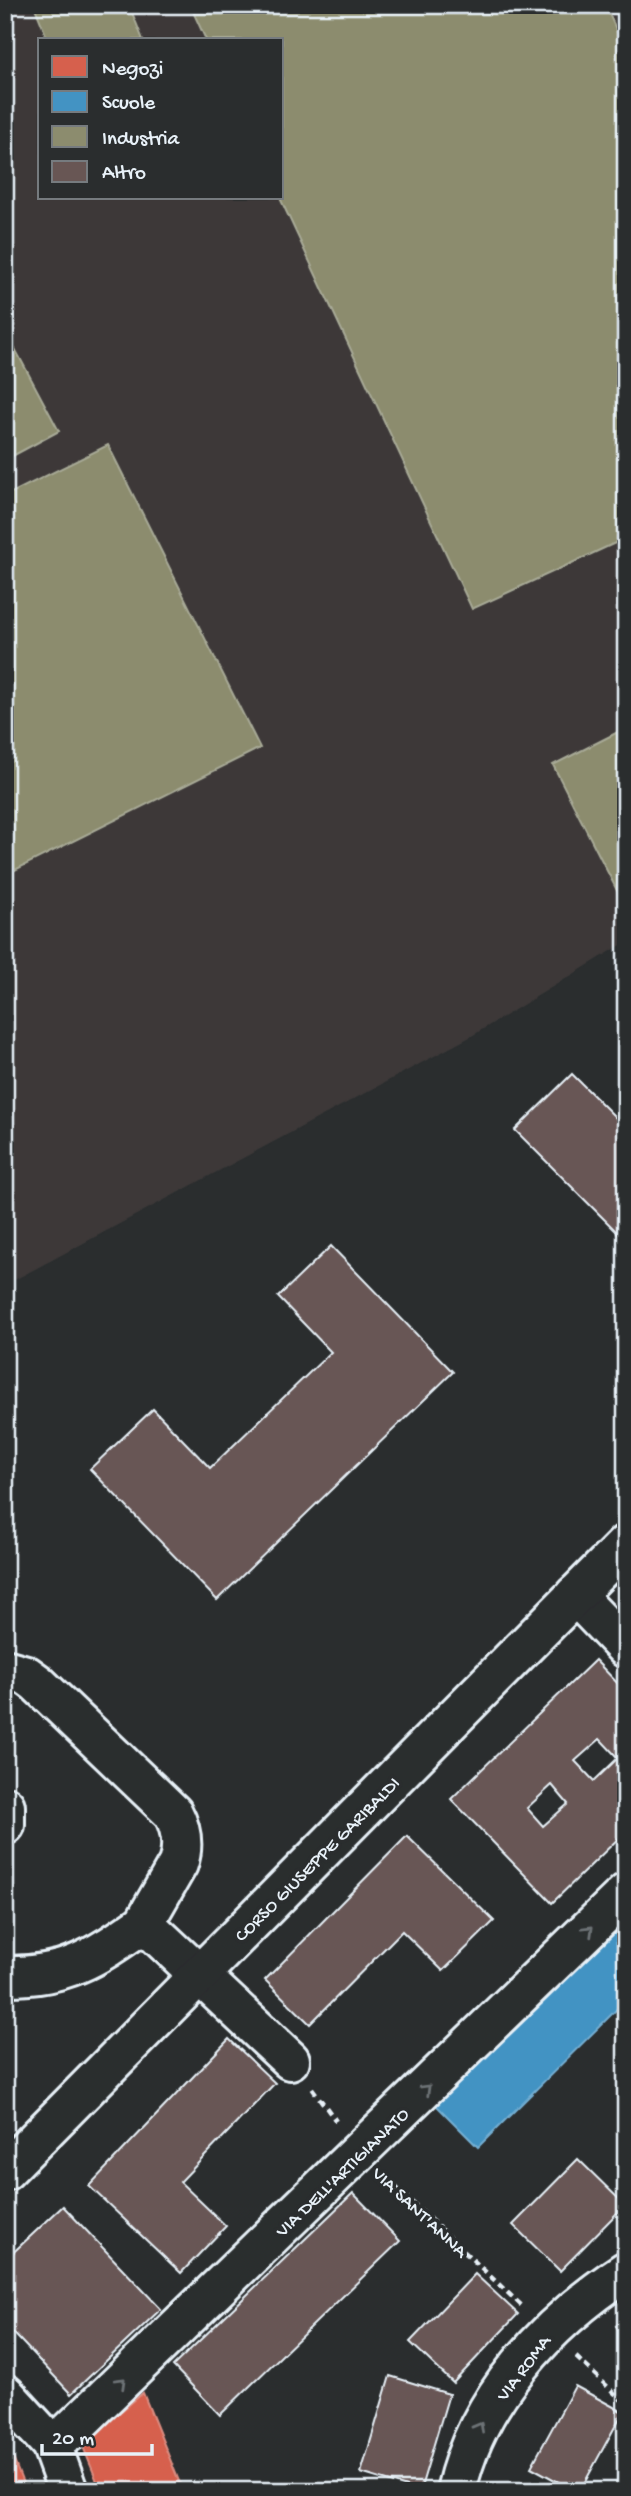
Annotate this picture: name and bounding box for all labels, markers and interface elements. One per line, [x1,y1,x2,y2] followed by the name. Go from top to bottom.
[38,38,284,200] legend
[102,58,163,83] text: Negozi
[102,92,156,117] text: Scuole
[102,128,180,153] text: Industria
[102,162,146,187] text: Altro
[231,1773,406,1948] street label: CORSO GIUSEPPE GARIBALDI
[580,1925,593,1938] one-way arrow
[418,2084,431,2097] one-way arrow
[271,2103,415,2244] street label: VIA DELL'ARTIGIANATO
[365,2163,473,2265] street label: VIA SANT'ANNA
[492,2330,558,2407] street label: VIA ROMA
[113,2378,126,2391] one-way arrow
[42,2412,152,2456] scale bar
[471,2422,484,2434] one-way arrow
[52,2428,94,2453] text: 20 m

